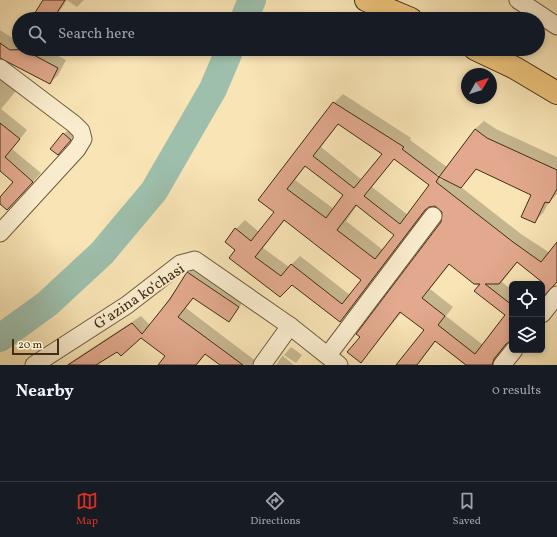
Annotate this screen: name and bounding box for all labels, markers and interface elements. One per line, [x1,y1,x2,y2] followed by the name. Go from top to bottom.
[12,12,545,56] search box
[26,23,48,45] icon: search
[58,24,135,45] text: Search here
[461,68,497,104] north arrow
[90,259,189,335] street label: Gʻazina koʻchasi
[509,281,545,353] map controls
[509,281,545,317] button: locate
[509,317,545,353] button: layers
[12,337,59,356] scale bar
[18,338,42,353] text: 20 m
[16,380,74,403] text: Nearby
[492,382,541,400] text: 0 results
[76,490,98,529] tab: Map
[250,490,301,529] tab: Directions
[453,490,481,529] tab: Saved

